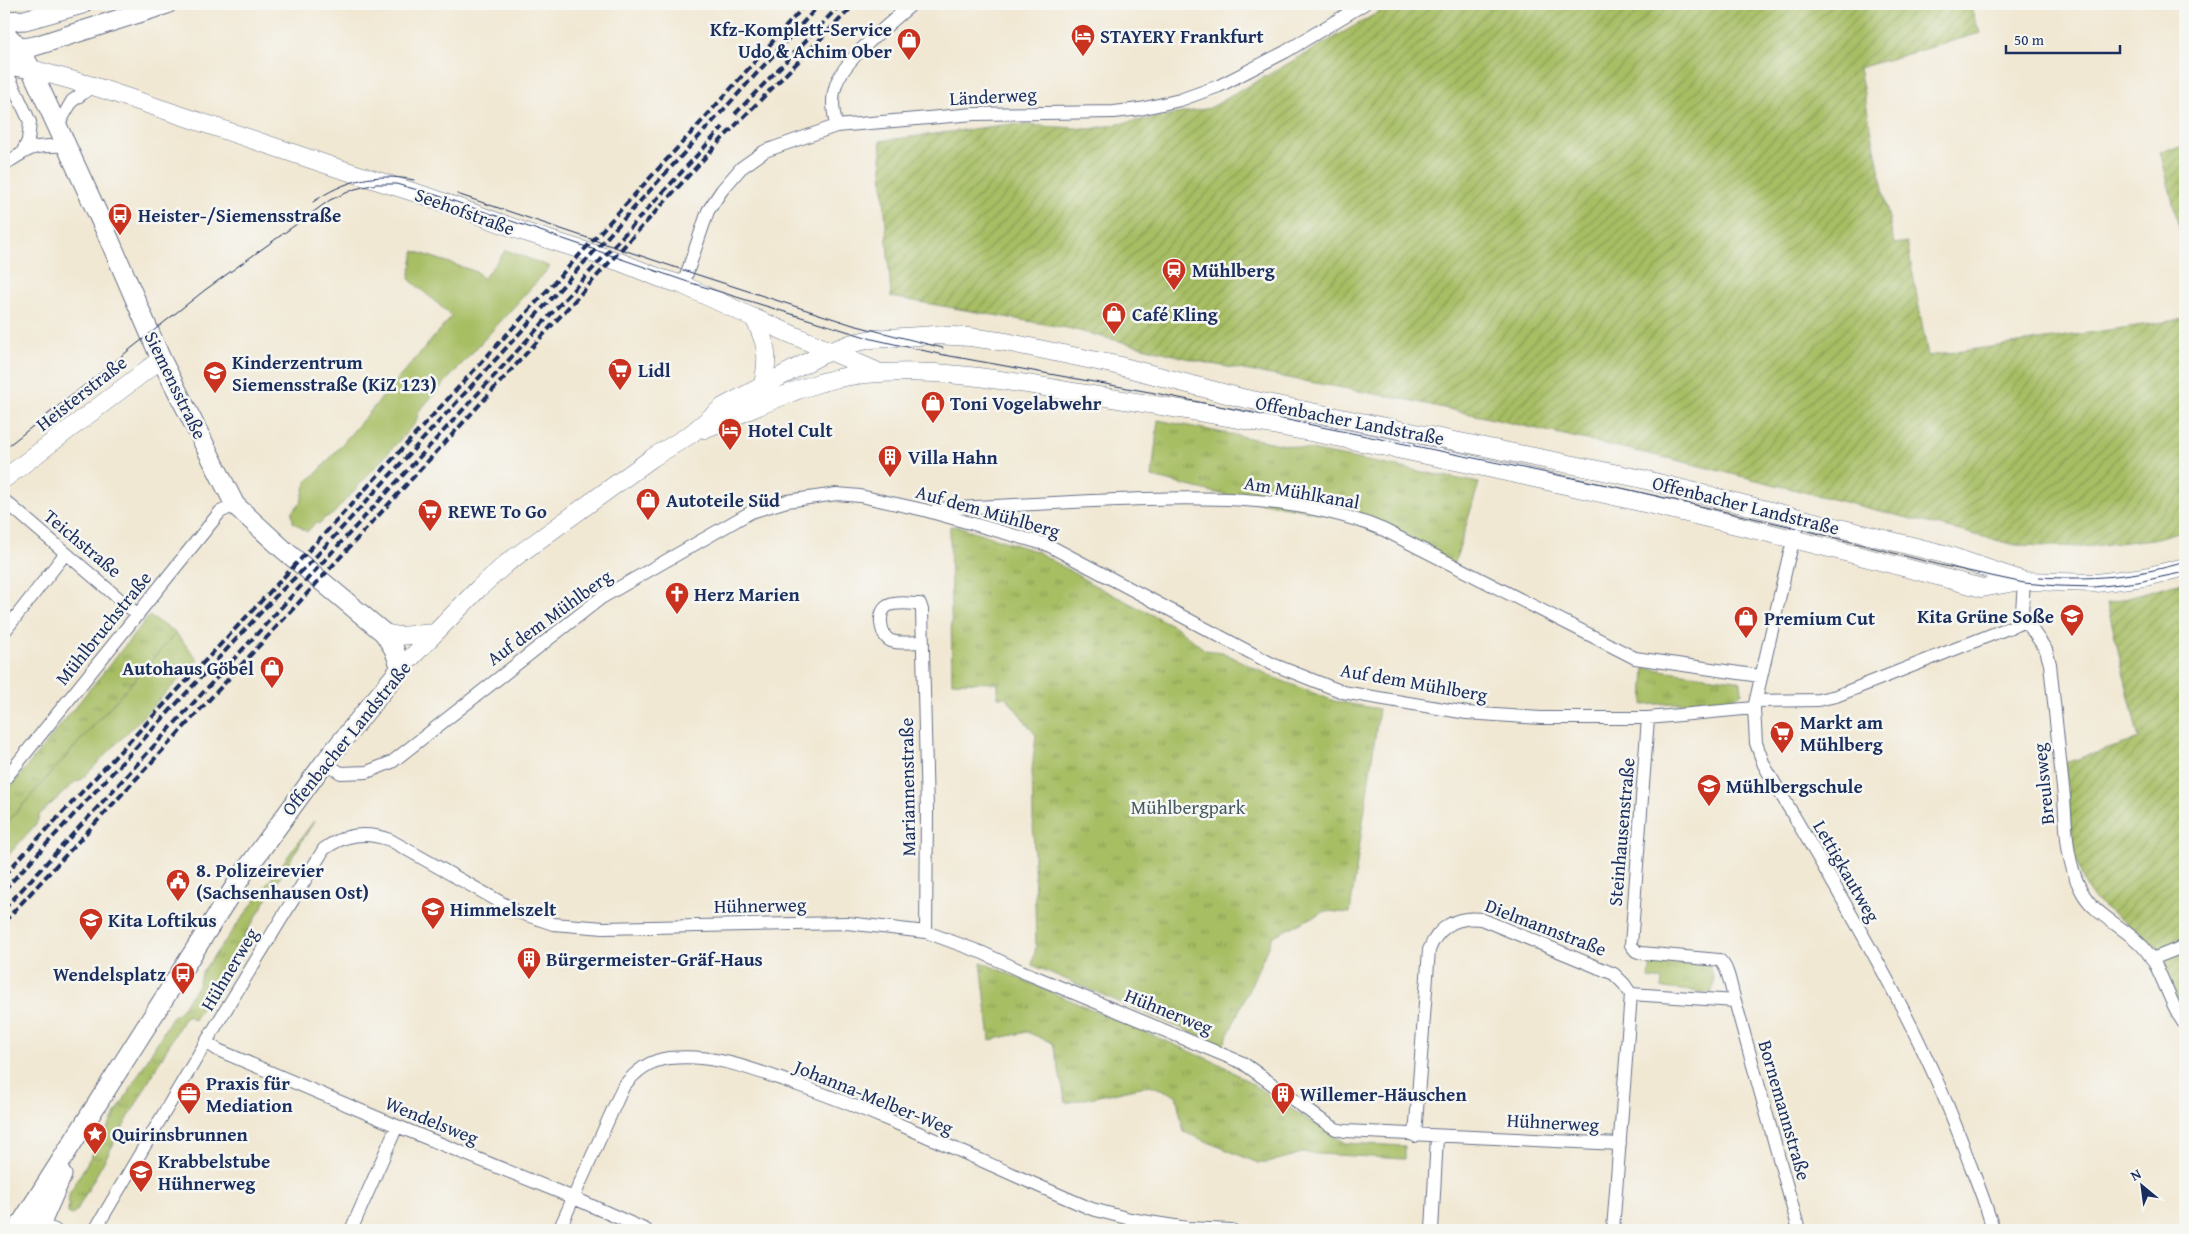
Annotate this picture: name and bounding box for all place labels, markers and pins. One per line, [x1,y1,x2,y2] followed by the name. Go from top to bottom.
[710,15,892,65] place label: Kfz-Komplett-Service Udo & Achim Ober
[1100,22,1265,50] place label: STAYERY Frankfurt
[1070,23,1096,57] hotel icon: STAYERY Frankfurt
[896,27,922,61] shop icon: Kfz-Komplett-Service Udo & Achim Ober
[138,201,341,229] place label: Heister-/Siemensstraße
[107,202,133,236] bus stop icon: Heister-/Siemensstraße
[1192,256,1276,284] place label: Mühlberg
[1161,257,1187,291] station icon: Mühlberg
[1132,300,1219,328] place label: Café Kling
[1101,301,1127,335] shop icon: Café Kling
[232,348,437,398] place label: Kinderzentrum Siemensstraße (KiZ 123)
[638,356,671,384] place label: Lidl
[607,357,633,391] supermarket icon: Lidl
[202,360,228,394] school or university icon: Kinderzentrum Siemensstraße (KiZ 123)
[950,389,1102,417] place label: Toni Vogelabwehr
[920,390,946,424] shop icon: Toni Vogelabwehr
[748,416,833,444] place label: Hotel Cult
[717,417,743,451] hotel icon: Hotel Cult
[908,443,998,471] place label: Villa Hahn
[877,444,903,478] building icon: Villa Hahn
[666,486,780,514] place label: Autoteile Süd
[635,487,661,521] shop icon: Autoteile Süd
[448,497,547,525] place label: REWE To Go
[417,498,443,532] supermarket icon: REWE To Go
[694,580,800,608] place label: Herz Marien
[664,581,690,615] church icon: Herz Marien
[1917,602,2054,630] place label: Kita Grüne Soße
[2059,603,2085,637] school or university icon: Kita Grüne Soße
[1764,604,1876,632] place label: Premium Cut
[1733,605,1759,639] shop icon: Premium Cut
[122,654,254,682] place label: Autohaus Göbel
[259,655,285,689] shop icon: Autohaus Göbel
[1800,708,1884,758] place label: Markt am Mühlberg
[1769,720,1795,754] supermarket icon: Markt am Mühlberg
[1726,772,1863,800] place label: Mühlbergschule
[1696,773,1722,807] school or university icon: Mühlbergschule
[196,856,369,906] place label: 8. Polizeirevier (Sachsenhausen Ost)
[165,868,191,902] public building icon: 8. Polizeirevier (Sachsenhausen Ost)
[450,895,557,923] place label: Himmelszelt
[420,896,446,930] school or university icon: Himmelszelt
[108,906,217,934] place label: Kita Loftikus
[78,907,104,941] school or university icon: Kita Loftikus
[546,945,763,973] place label: Bürgermeister-Gräf-Haus
[516,946,542,980] building icon: Bürgermeister-Gräf-Haus
[53,960,166,988] place label: Wendelsplatz
[170,961,196,995] bus stop icon: Wendelsplatz
[206,1069,293,1119] place label: Praxis für Mediation
[1300,1080,1467,1108] place label: Willemer-Häuschen
[176,1081,202,1115] office icon: Praxis für Mediation
[1270,1081,1296,1115] building icon: Willemer-Häuschen
[112,1120,249,1148] place label: Quirinsbrunnen
[82,1121,108,1155] place icon: Quirinsbrunnen
[158,1147,270,1197] place label: Krabbelstube Hühnerweg
[128,1159,154,1193] school or university icon: Krabbelstube Hühnerweg

